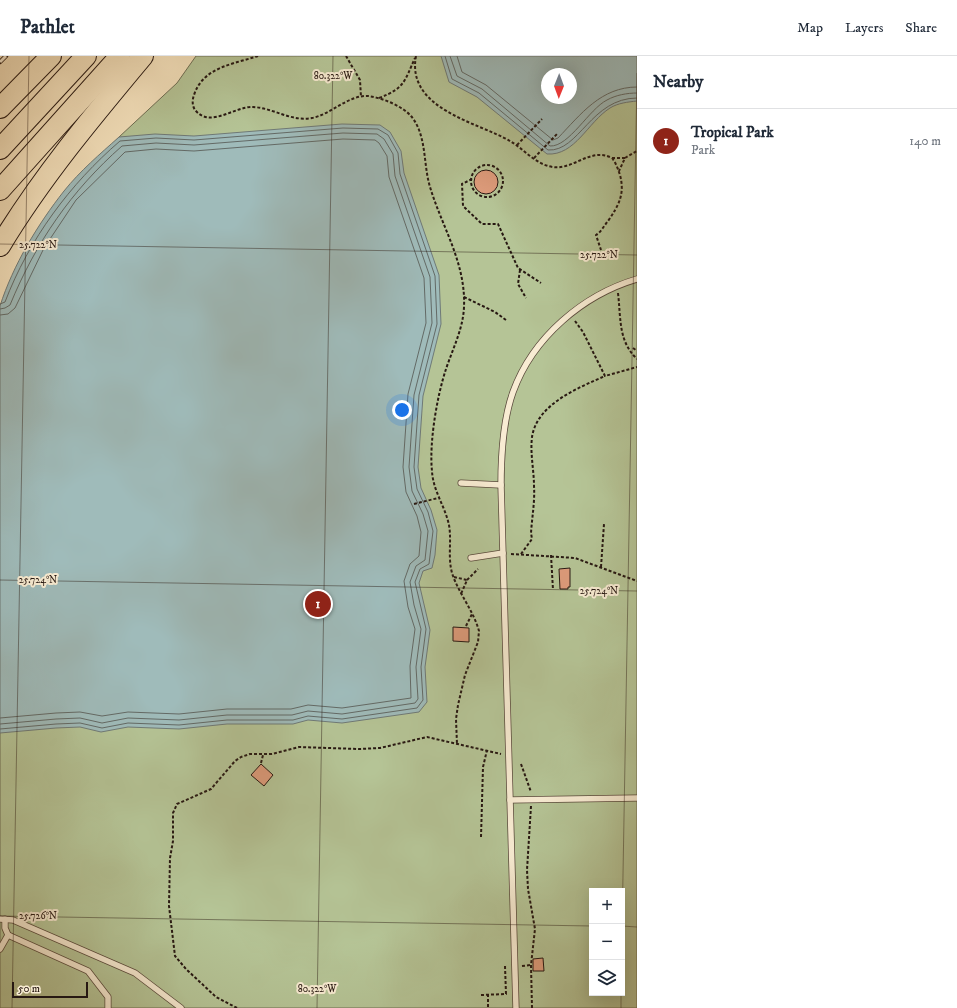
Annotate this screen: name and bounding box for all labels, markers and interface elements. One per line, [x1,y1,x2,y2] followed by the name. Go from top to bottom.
[20,16,75,39] text: Pathlet
[797,19,823,37] text: Map
[845,19,883,37] text: Layers
[905,19,937,37] text: Share
[541,68,577,104] north arrow
[314,70,353,82] text: 80.322°W
[653,71,703,93] text: Nearby
[691,123,774,142] text: Tropical Park
[664,133,668,149] text: 1
[909,133,941,149] text: 140 m
[691,142,715,158] text: Park
[19,239,57,251] text: 25.722°N
[580,249,618,261] text: 25.722°N
[392,400,412,420] your location
[19,574,57,586] text: 25.724°N
[580,585,618,597] text: 25.724°N
[305,589,331,619] pin: 1
[589,888,625,996] map controls
[589,888,625,924] button: +
[19,910,57,922] text: 25.726°N
[589,924,625,960] button: −
[589,960,625,996] button: layers
[12,980,88,999] scale bar
[18,982,40,996] text: 50 m
[298,983,337,995] text: 80.322°W

